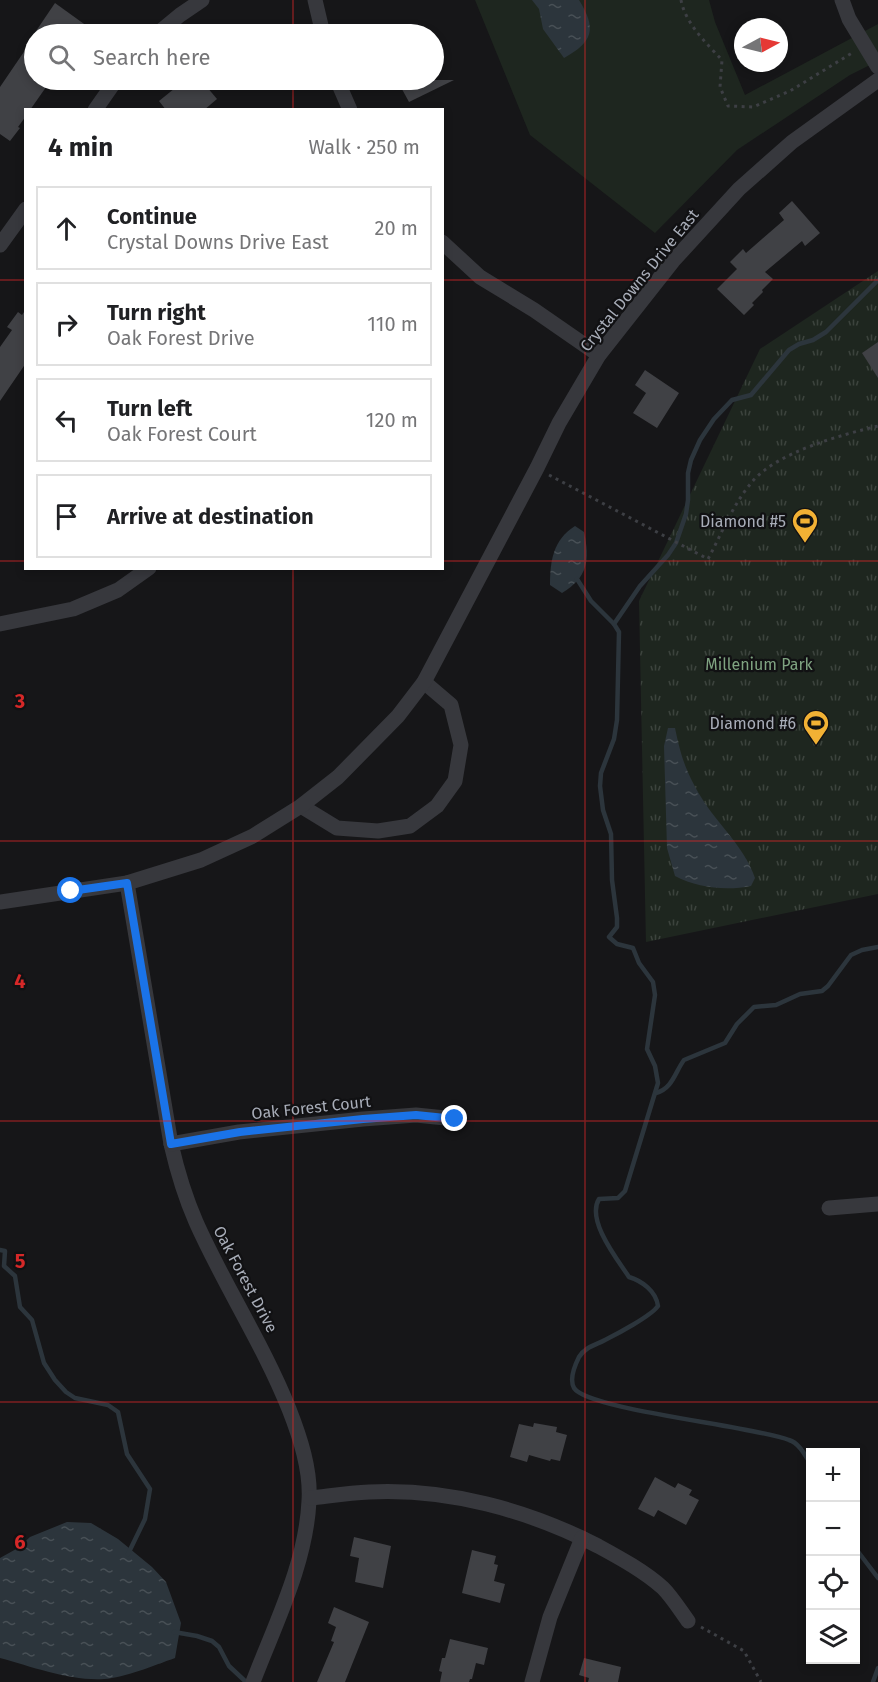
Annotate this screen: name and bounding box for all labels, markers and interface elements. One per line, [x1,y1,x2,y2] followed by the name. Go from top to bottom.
[734,18,788,72] north arrow
[24,24,444,90] search box
[45,41,78,74] icon: search
[93,44,211,71] text: Search here
[48,132,113,163] text: 4 min
[308,135,420,159] text: Walk · 250 m
[107,203,197,230] text: Continue
[576,205,703,355] street label: Crystal Downs Drive East
[50,212,83,245] icon: ahead
[375,216,418,240] text: 20 m
[107,230,329,254] text: Crystal Downs Drive East
[107,299,206,326] text: Turn right
[50,308,83,341] icon: right
[367,312,418,336] text: 110 m
[107,326,255,350] text: Oak Forest Drive
[107,395,192,422] text: Turn left
[50,404,83,437] icon: left
[366,408,418,432] text: 120 m
[107,422,257,446] text: Oak Forest Court
[50,500,83,533] icon: arrive
[107,503,314,530] text: Arrive at destination
[790,506,820,544] sports icon: Diamond #5
[700,512,786,531] place label: Diamond #5
[705,655,814,674] park label: Millenium Park
[14,689,25,713] text: 3
[801,708,831,746] sports icon: Diamond #6
[709,714,796,733] place label: Diamond #6
[57,877,83,903] route start
[14,969,26,993] text: 4
[250,1092,372,1123] street label: Oak Forest Court
[441,1105,467,1131] route end
[209,1223,282,1336] street label: Oak Forest Drive
[15,1249,26,1273] text: 5
[806,1448,860,1664] map controls
[806,1448,860,1502] button: +
[806,1502,860,1556] button: −
[14,1530,26,1554] text: 6
[806,1556,860,1610] button: locate
[806,1610,860,1664] button: layers

